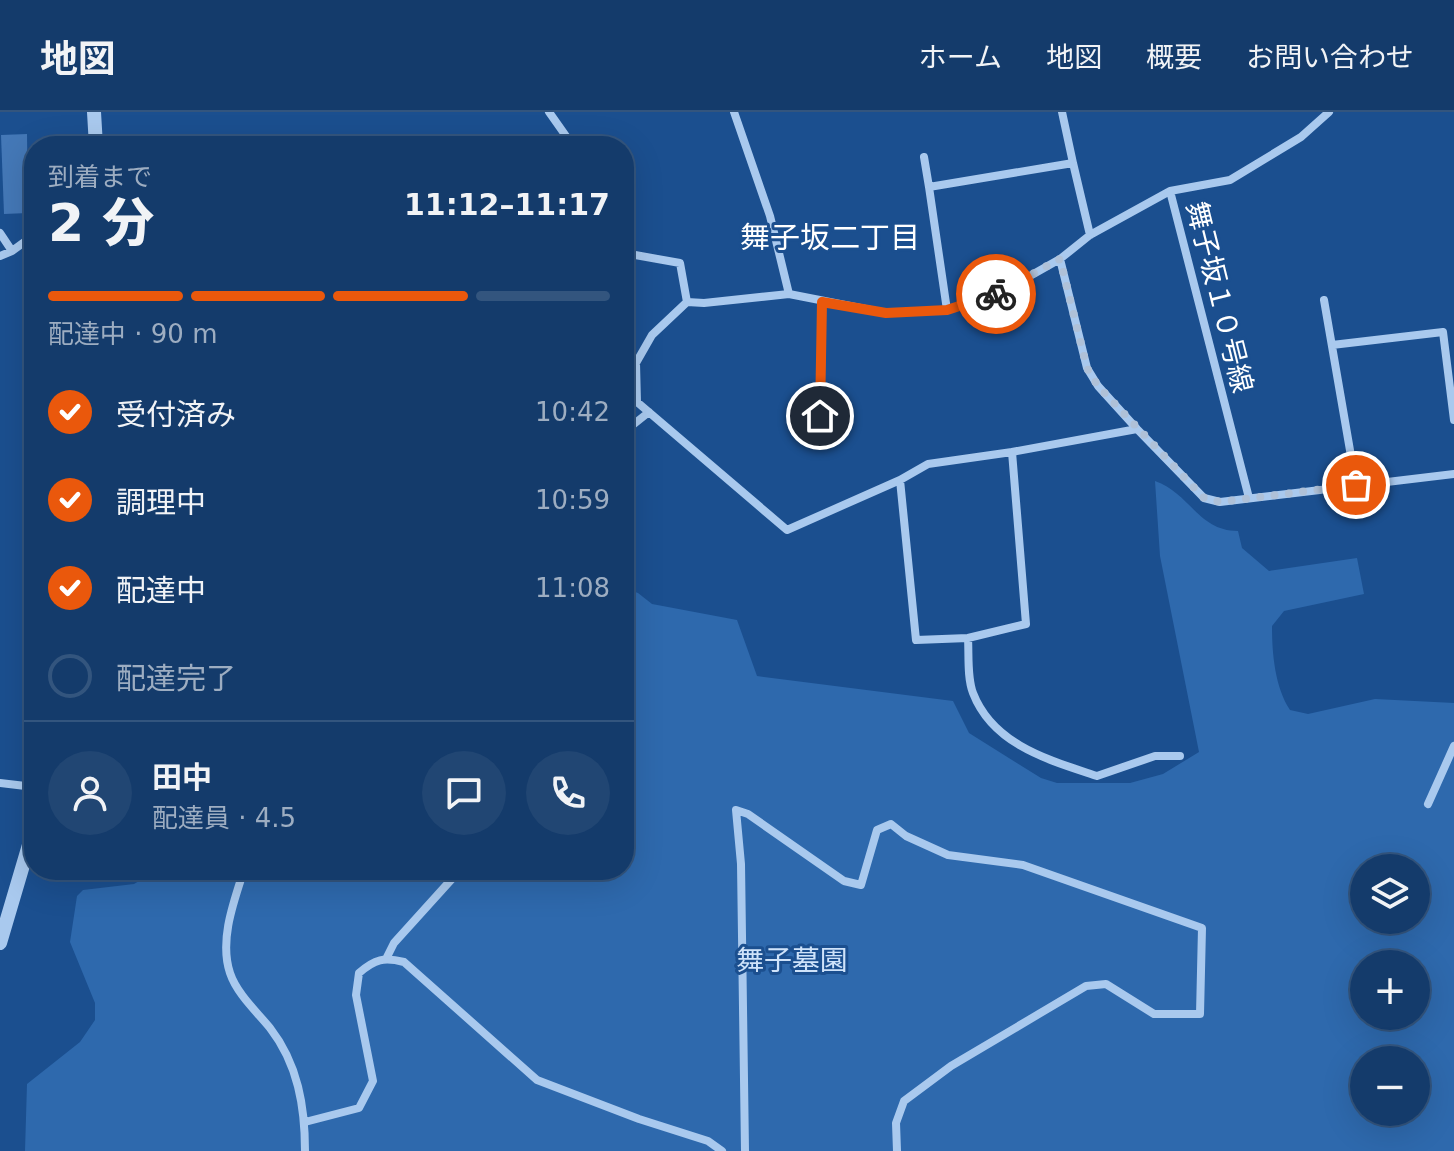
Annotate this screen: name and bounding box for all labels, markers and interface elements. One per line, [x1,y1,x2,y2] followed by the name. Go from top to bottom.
[40,37,116,81] text: 地図
[919,41,1002,74] text: ホーム
[1046,41,1102,74] text: 地図
[1146,41,1202,74] text: 概要
[1246,41,1414,74] text: お問い合わせ
[48,162,152,192] text: 到着まで
[404,187,610,222] text: 11:12–11:17
[48,193,154,253] text: 2 分
[1180,198,1259,396] street label: 舞子坂１０号線
[740,220,920,255] district label: 舞子坂二丁目
[956,254,1036,334] courier
[974,272,1018,316] icon: bike
[48,319,217,349] text: 配達中 · 90 m
[786,382,854,450] pin
[48,390,92,434] icon: check
[798,394,842,438] icon: home
[116,397,236,432] text: 受付済み
[535,397,610,427] text: 10:42
[1322,451,1390,519] pin
[1334,463,1378,507] icon: bag
[48,478,92,522] icon: check
[116,485,206,520] text: 調理中
[535,485,610,515] text: 10:59
[48,566,92,610] icon: check
[116,573,206,608] text: 配達中
[535,573,610,603] text: 11:08
[116,661,236,696] text: 配達完了
[48,751,132,835] button: person
[422,751,506,835] button: chat
[526,751,610,835] button: phone
[152,760,212,795] text: 田中
[152,803,296,833] text: 配達員 · 4.5
[1350,854,1430,1126] map controls
[1350,854,1430,934] button: layers
[736,944,848,977] park label: 舞子墓園
[1350,950,1430,1030] button: +
[1350,1046,1430,1126] button: −

